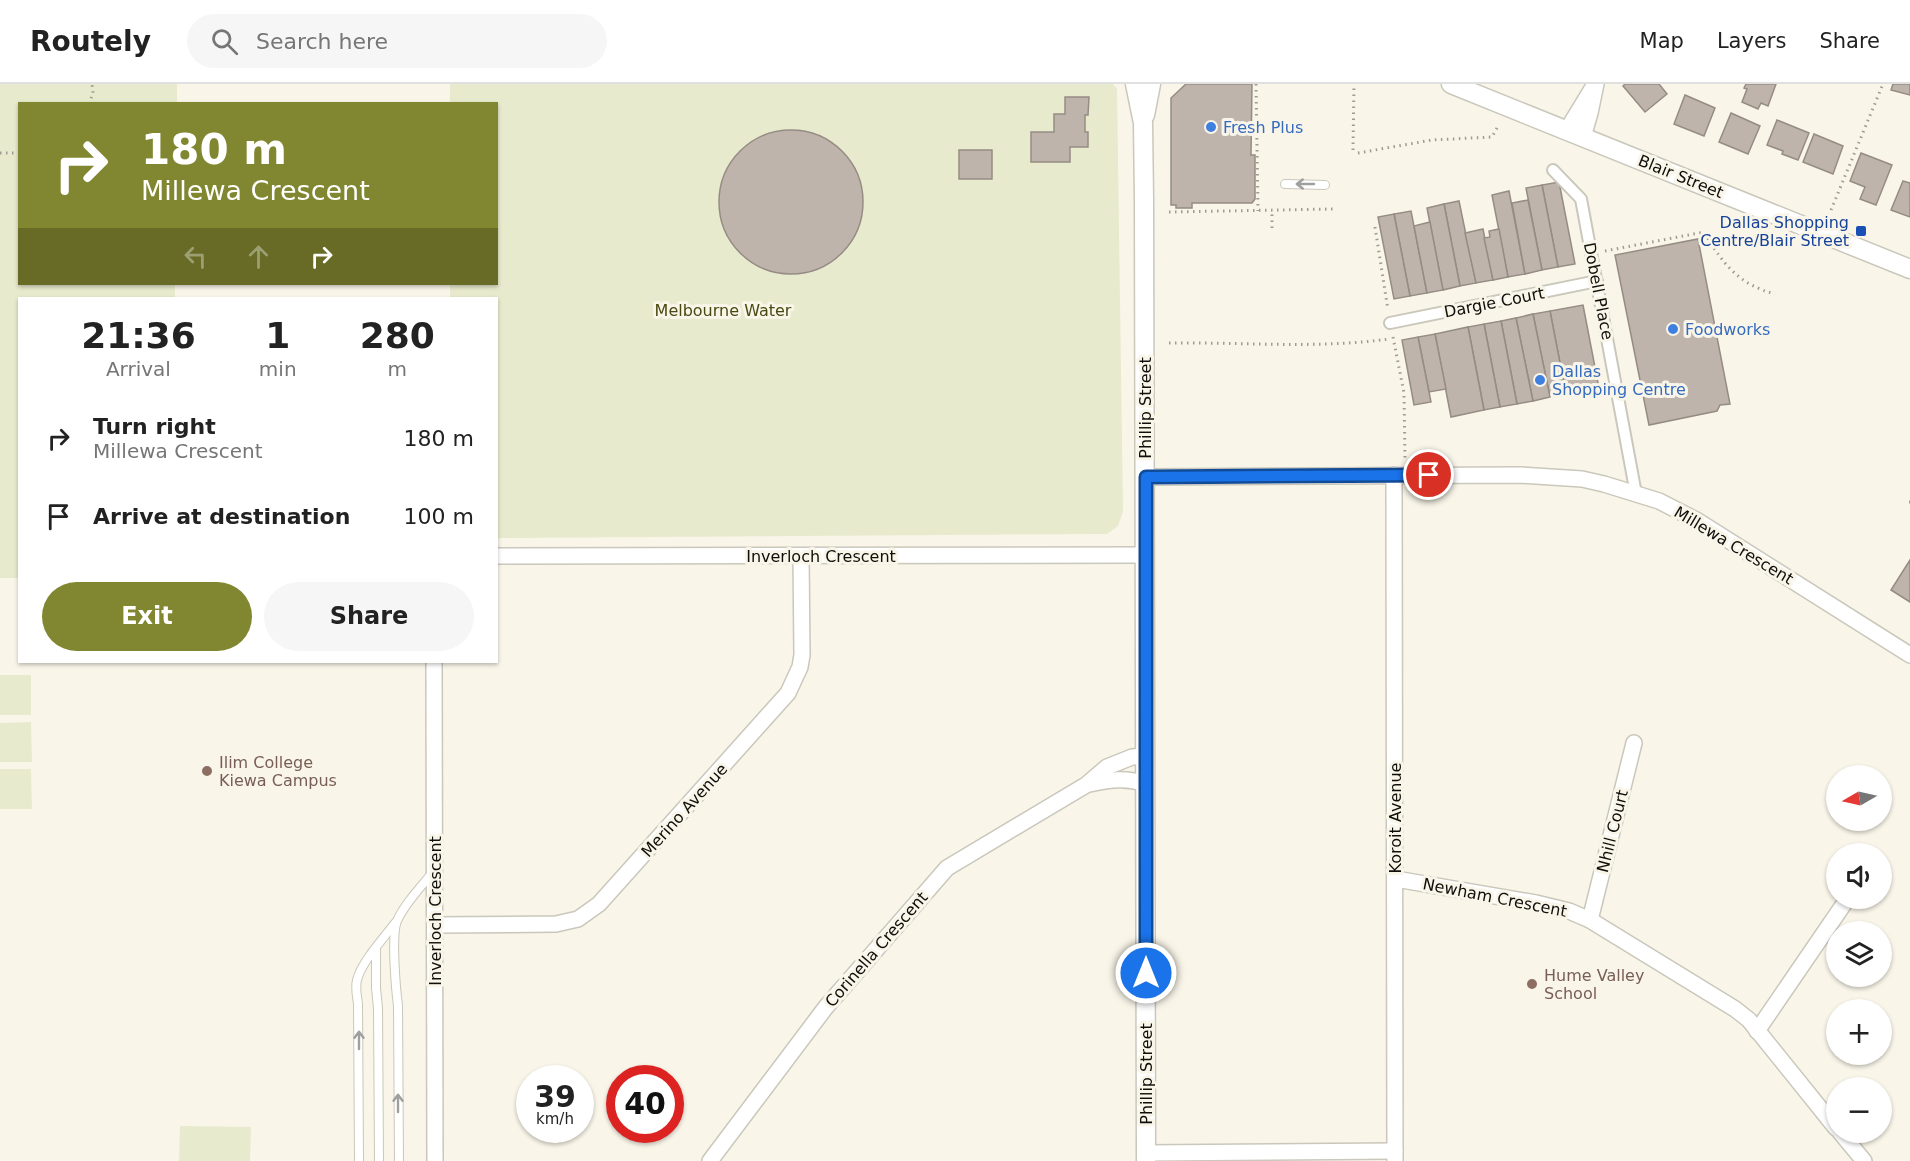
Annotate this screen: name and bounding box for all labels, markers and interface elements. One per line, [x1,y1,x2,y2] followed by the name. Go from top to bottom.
[187,14,607,68] search box
[30,25,151,58] text: Routely
[208,25,241,58] icon: search
[256,29,388,54] text: Search here
[1640,29,1684,53] text: Map
[1717,29,1786,53] text: Layers
[1819,29,1880,53] text: Share
[1223,118,1303,137] place label: Fresh Plus
[1204,120,1218,134] marker: Fresh Plus
[141,125,287,174] text: 180 m
[42,126,120,204] icon: right
[1636,151,1726,202] street label: Blair Street
[141,175,370,206] text: Millewa Crescent
[1296,178,1316,190] one-way arrow
[1700,213,1849,250] place label: Dallas Shopping Centre/Blair Street
[1854,224,1868,238] marker: Dallas Shopping Centre/Blair Street
[179,240,212,273] icon: left
[242,240,275,273] icon: ahead
[305,240,338,273] icon: right
[1580,241,1617,341] street label: Dobell Place
[1442,283,1546,322] street label: Dargie Court
[655,301,792,320] park label: Melbourne Water
[81,315,196,356] text: 21:36
[265,315,290,356] text: 1
[360,315,435,356] text: 280
[1685,320,1770,339] place label: Foodworks
[1666,322,1680,336] marker: Foodworks
[106,357,171,381] text: Arrival
[259,357,297,381] text: min
[388,357,407,381] text: m
[1136,357,1155,459] street label: Phillip Street
[1552,362,1686,399] place label: Dallas Shopping Centre
[1533,373,1547,387] marker: Dallas Shopping Centre
[93,414,216,439] text: Turn right
[42,422,75,455] icon: right
[404,426,474,451] text: 180 m
[93,439,263,463] text: Millewa Crescent
[1403,449,1454,500] pin
[1412,458,1445,491] icon: arrive
[42,500,75,533] icon: arrive
[1671,502,1797,588] street label: Millewa Crescent
[93,504,350,529] text: Arrive at destination
[404,504,474,529] text: 100 m
[746,547,896,566] street label: Inverloch Crescent
[42,582,252,651] button: Exit
[264,582,474,651] button: Share
[219,753,337,790] place label: Ilim College Kiewa Campus
[637,760,731,861] street label: Merino Avenue
[1386,763,1405,873] street label: Koroit Avenue
[200,764,214,778] marker: Ilim College Kiewa Campus
[1826,765,1892,831] north arrow
[1826,765,1892,1143] map controls
[1593,788,1632,874] street label: Nhill Court
[426,836,445,986] street label: Inverloch Crescent
[1826,843,1892,909] button: sound
[1421,874,1568,921] street label: Newham Crescent
[821,888,932,1011] street label: Corinella Crescent
[1826,921,1892,987] button: layers
[1114,941,1178,1005] position arrow
[1544,966,1644,1003] place label: Hume Valley School
[1525,977,1539,991] marker: Hume Valley School
[1826,999,1892,1065] button: +
[1137,1023,1156,1125] street label: Phillip Street
[353,1030,365,1050] one-way arrow
[606,1065,684,1143] speed limit sign: 40
[1826,1077,1892,1143] button: −
[534,1079,576,1114] text: 39
[392,1093,404,1113] one-way arrow
[536,1110,574,1128] text: km/h

